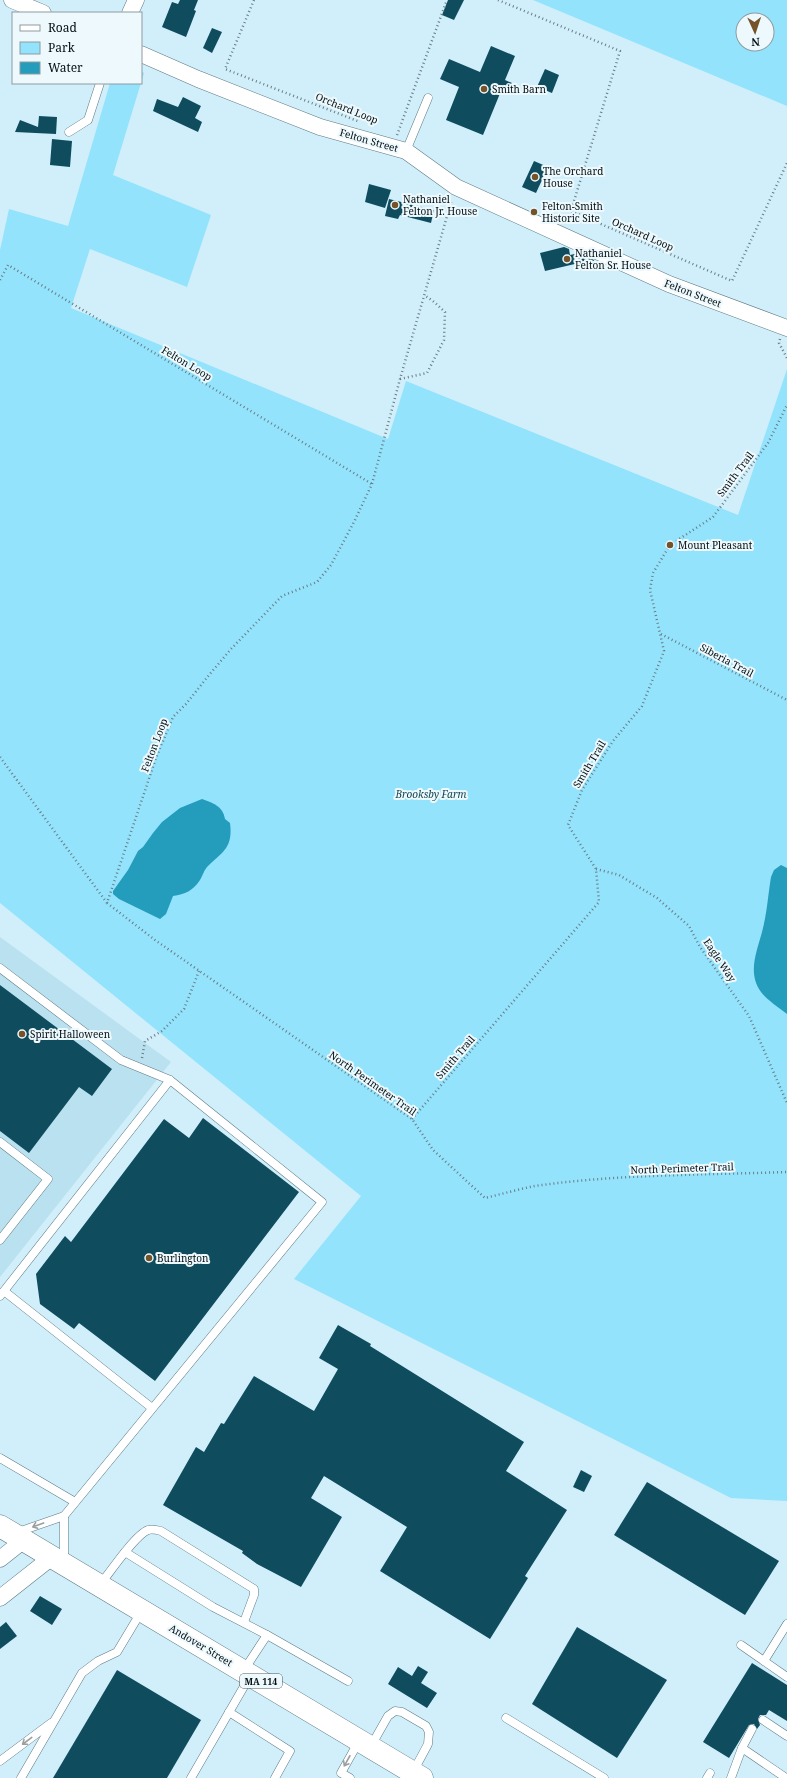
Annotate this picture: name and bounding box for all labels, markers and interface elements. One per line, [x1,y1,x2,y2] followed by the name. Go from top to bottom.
[12,12,142,84] legend
[735,12,775,52] north arrow
[48,19,78,36] text: Road
[750,35,760,50] text: N
[48,39,76,56] text: Park
[48,59,83,76] text: Water
[492,82,546,96] place label: Smith Barn
[479,84,489,94] marker: Smith Barn
[314,89,380,127] street label: Orchard Loop
[338,125,400,155] street label: Felton Street
[543,164,603,190] place label: The Orchard House
[530,172,540,182] marker: The Orchard House
[403,192,477,218] place label: Nathaniel Felton Jr. House
[542,199,603,225] place label: Felton-Smith Historic Site
[390,200,400,210] marker: Nathaniel Felton Jr. House
[529,207,539,217] marker: Felton-Smith Historic Site
[610,214,676,254] street label: Orchard Loop
[575,246,651,272] place label: Nathaniel Felton Sr. House
[562,254,572,264] marker: Nathaniel Felton Sr. House
[662,276,724,310] street label: Felton Street
[159,343,215,383] street label: Felton Loop
[713,449,757,499] street label: Smith Trail
[678,538,753,552] place label: Mount Pleasant
[665,540,675,550] marker: Mount Pleasant
[698,640,756,680] street label: Siberia Trail
[137,716,171,774] street label: Felton Loop
[569,738,609,790] street label: Smith Trail
[394,787,467,801] park label: Brooksby Farm
[700,936,740,985] street label: Eagle Way
[30,1027,111,1041] place label: Spirit Halloween
[17,1029,27,1039] marker: Spirit Halloween
[432,1032,478,1082] street label: Smith Trail
[327,1048,419,1118] street label: North Perimeter Trail
[630,1159,734,1177] street label: North Perimeter Trail
[157,1251,209,1265] place label: Burlington
[144,1253,154,1263] marker: Burlington
[32,1522,45,1529] one-way arrow
[167,1621,236,1670] street label: Andover Street
[240,1674,282,1688] road number: MA 114
[21,1737,32,1746] one-way arrow
[343,1755,351,1767] one-way arrow

